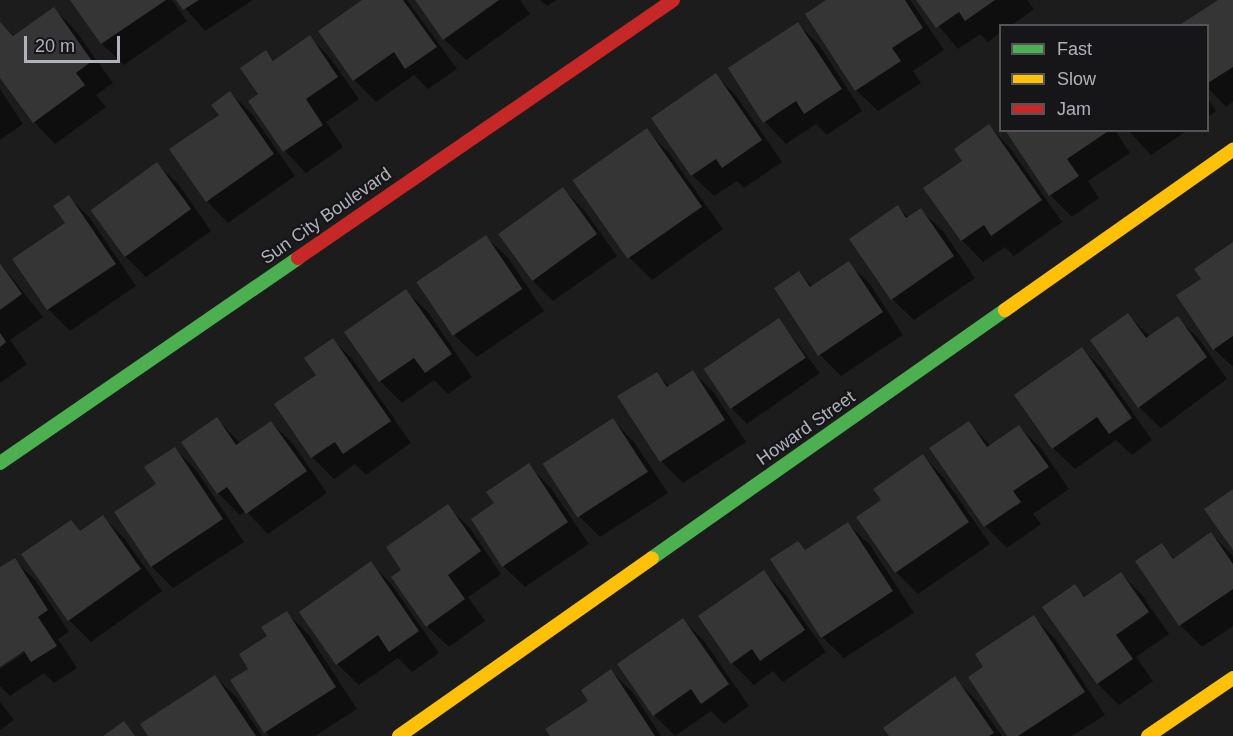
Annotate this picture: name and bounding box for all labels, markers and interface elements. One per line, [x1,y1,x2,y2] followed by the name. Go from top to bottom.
[27,24,123,62] scale bar
[999,24,1209,132] legend
[35,36,75,56] text: 20 m
[1057,39,1092,59] text: Fast
[1057,69,1096,89] text: Slow
[1057,99,1091,119] text: Jam
[257,163,395,269] street label: Sun City Boulevard
[753,386,859,470] street label: Howard Street

